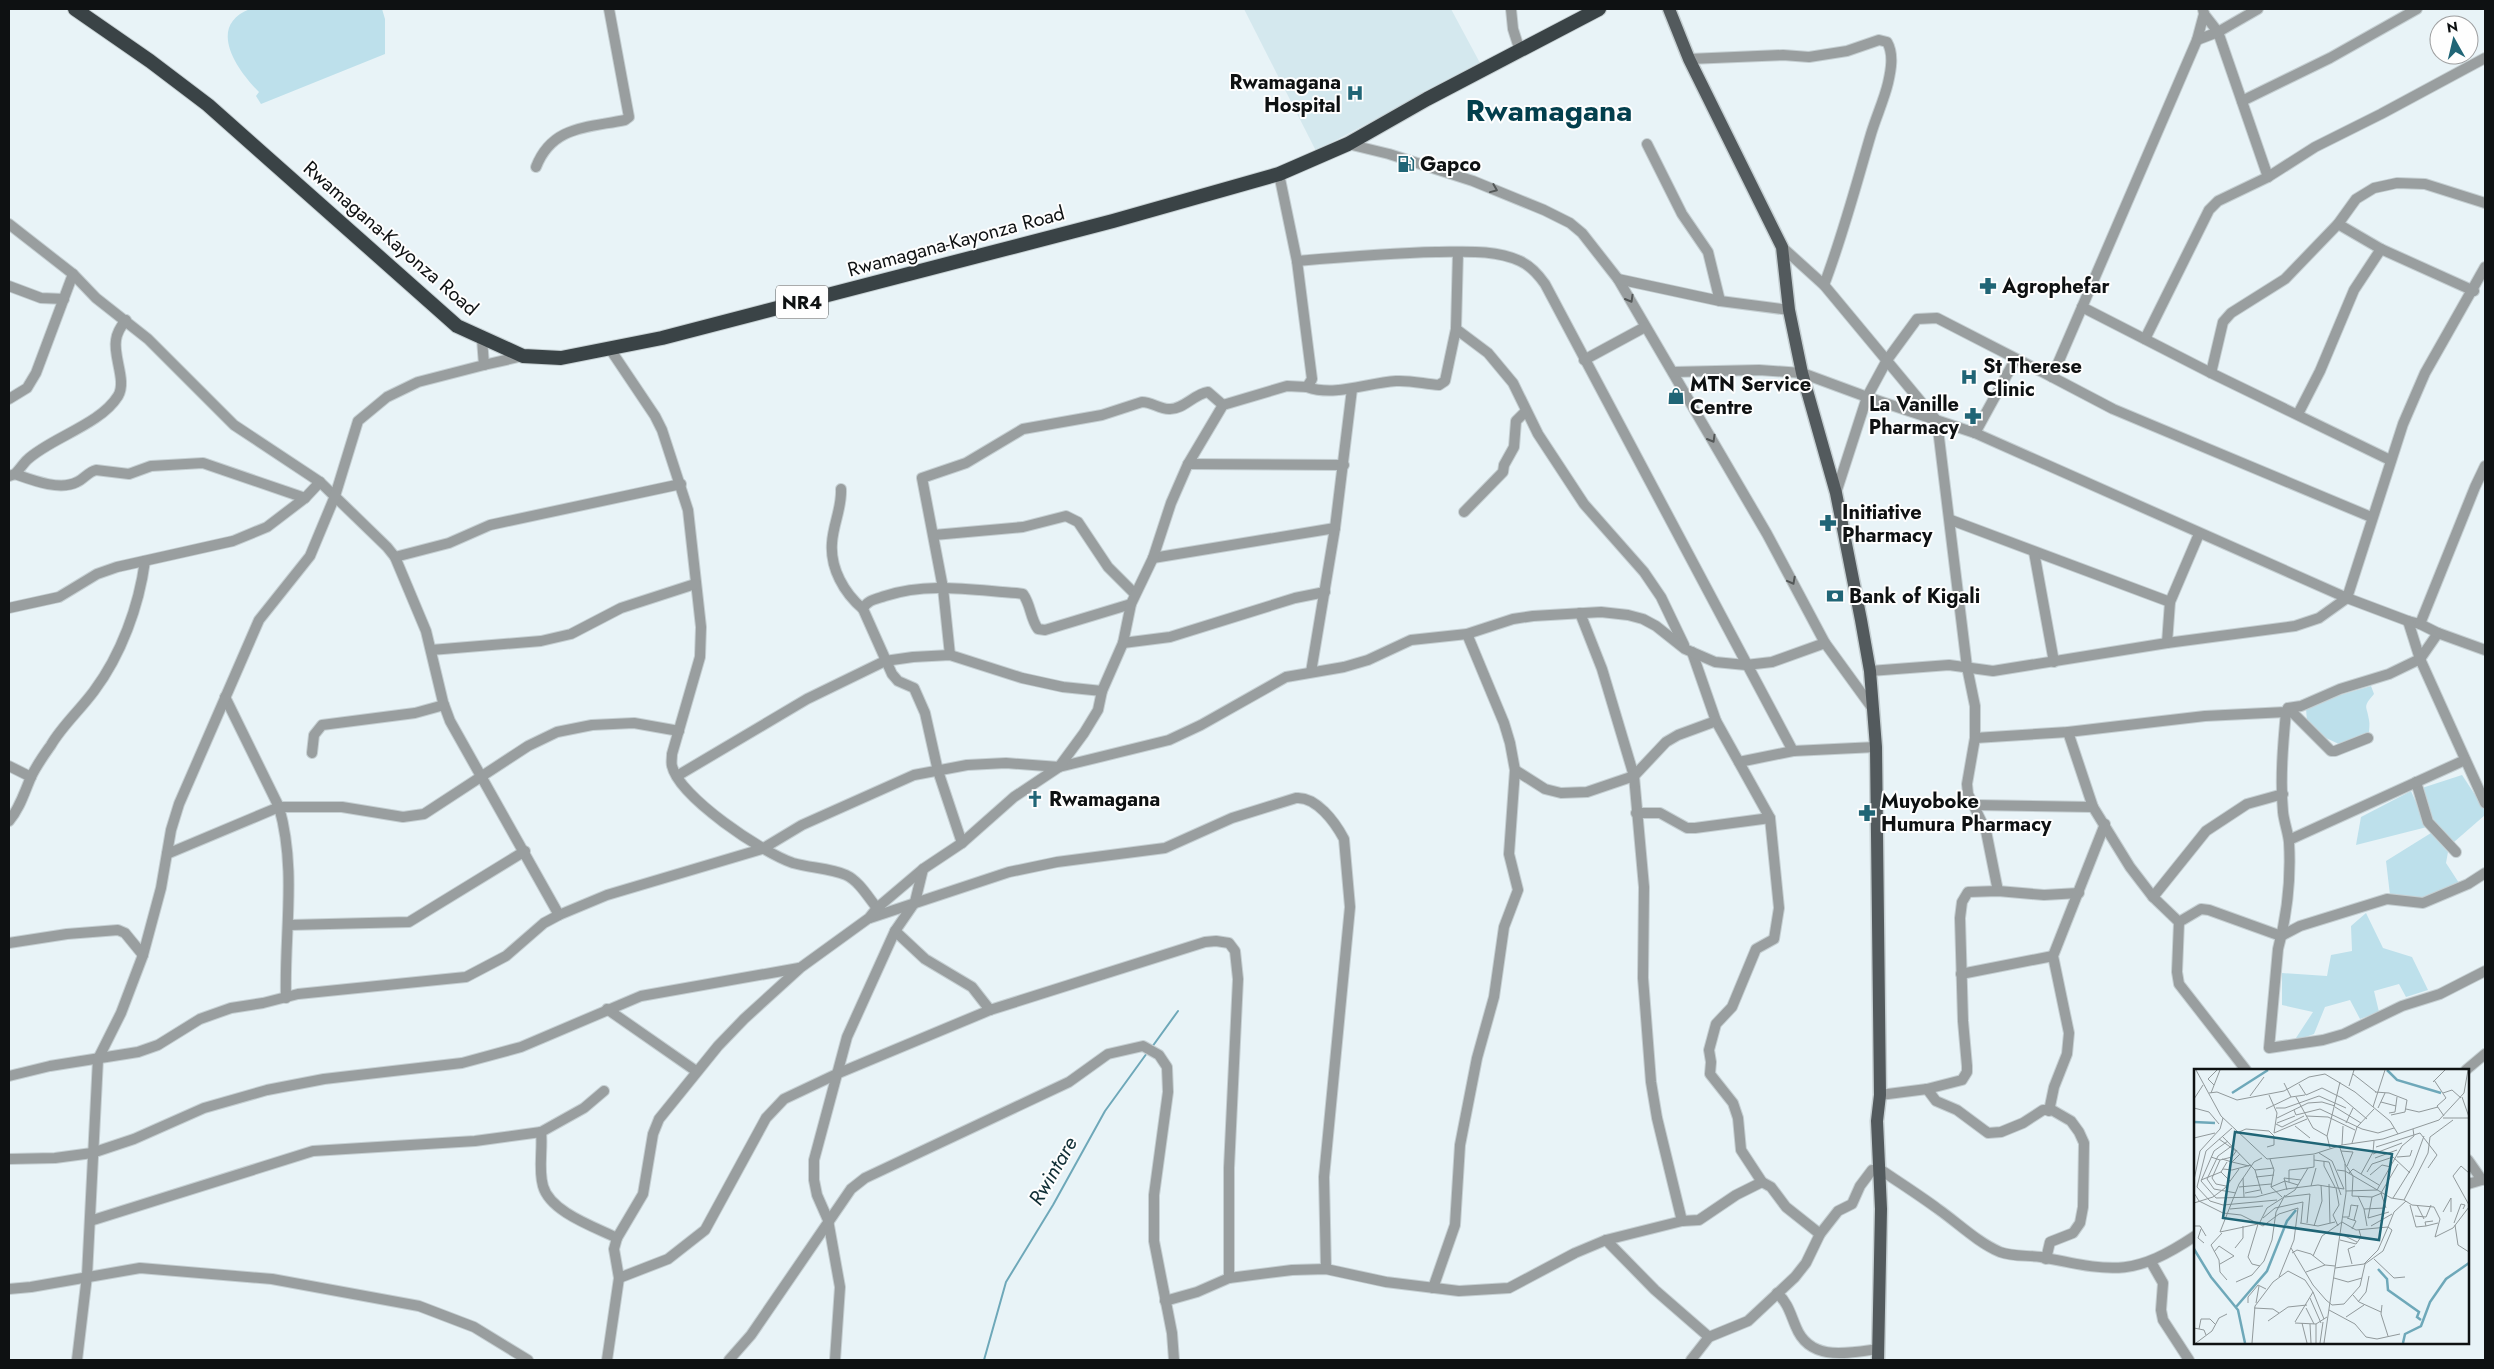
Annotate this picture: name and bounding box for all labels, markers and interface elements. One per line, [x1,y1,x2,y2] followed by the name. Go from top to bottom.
[2429,15,2479,65] north arrow
[2445,16,2459,38] text: N
[1230,68,1341,120] place label: Rwamagana Hospital
[1345,83,1365,103] hospital icon: Rwamagana Hospital
[1465,89,1633,132] district label: Rwamagana
[1420,150,1481,179] place label: Gapco
[297,154,485,323] street label: Rwamagana-Kayonza Road
[1396,154,1416,174] fuel station icon: Gapco
[1489,183,1498,194] one-way arrow
[844,199,1068,284] street label: Rwamagana-Kayonza Road
[2001,272,2110,301] place label: Agrophefar
[1978,276,1998,296] pharmacy icon: Agrophefar
[776,286,828,318] road number: NR4
[1623,294,1633,303] one-way arrow
[1983,352,2082,404] place label: St Therese Clinic
[1959,367,1979,387] hospital icon: St Therese Clinic
[1690,370,1811,422] place label: MTN Service Centre
[1666,386,1686,406] shop icon: MTN Service Centre
[1869,390,1960,442] place label: La Vanille Pharmacy
[1963,406,1983,426] pharmacy icon: La Vanille Pharmacy
[1706,434,1716,443] one-way arrow
[1842,498,1933,550] place label: Initiative Pharmacy
[1818,513,1838,533] pharmacy icon: Initiative Pharmacy
[1786,575,1796,584] one-way arrow
[1849,582,1980,611] place label: Bank of Kigali
[1825,586,1845,606] bank icon: Bank of Kigali
[1049,785,1160,814] place label: Rwamagana
[1881,787,2052,839] place label: Muyoboke Humura Pharmacy
[1025,789,1045,809] church icon: Rwamagana
[1857,803,1877,823] pharmacy icon: Muyoboke Humura Pharmacy
[2194,1069,2469,1344] inset map
[1021,1131,1085,1211] water label: Rwintare

